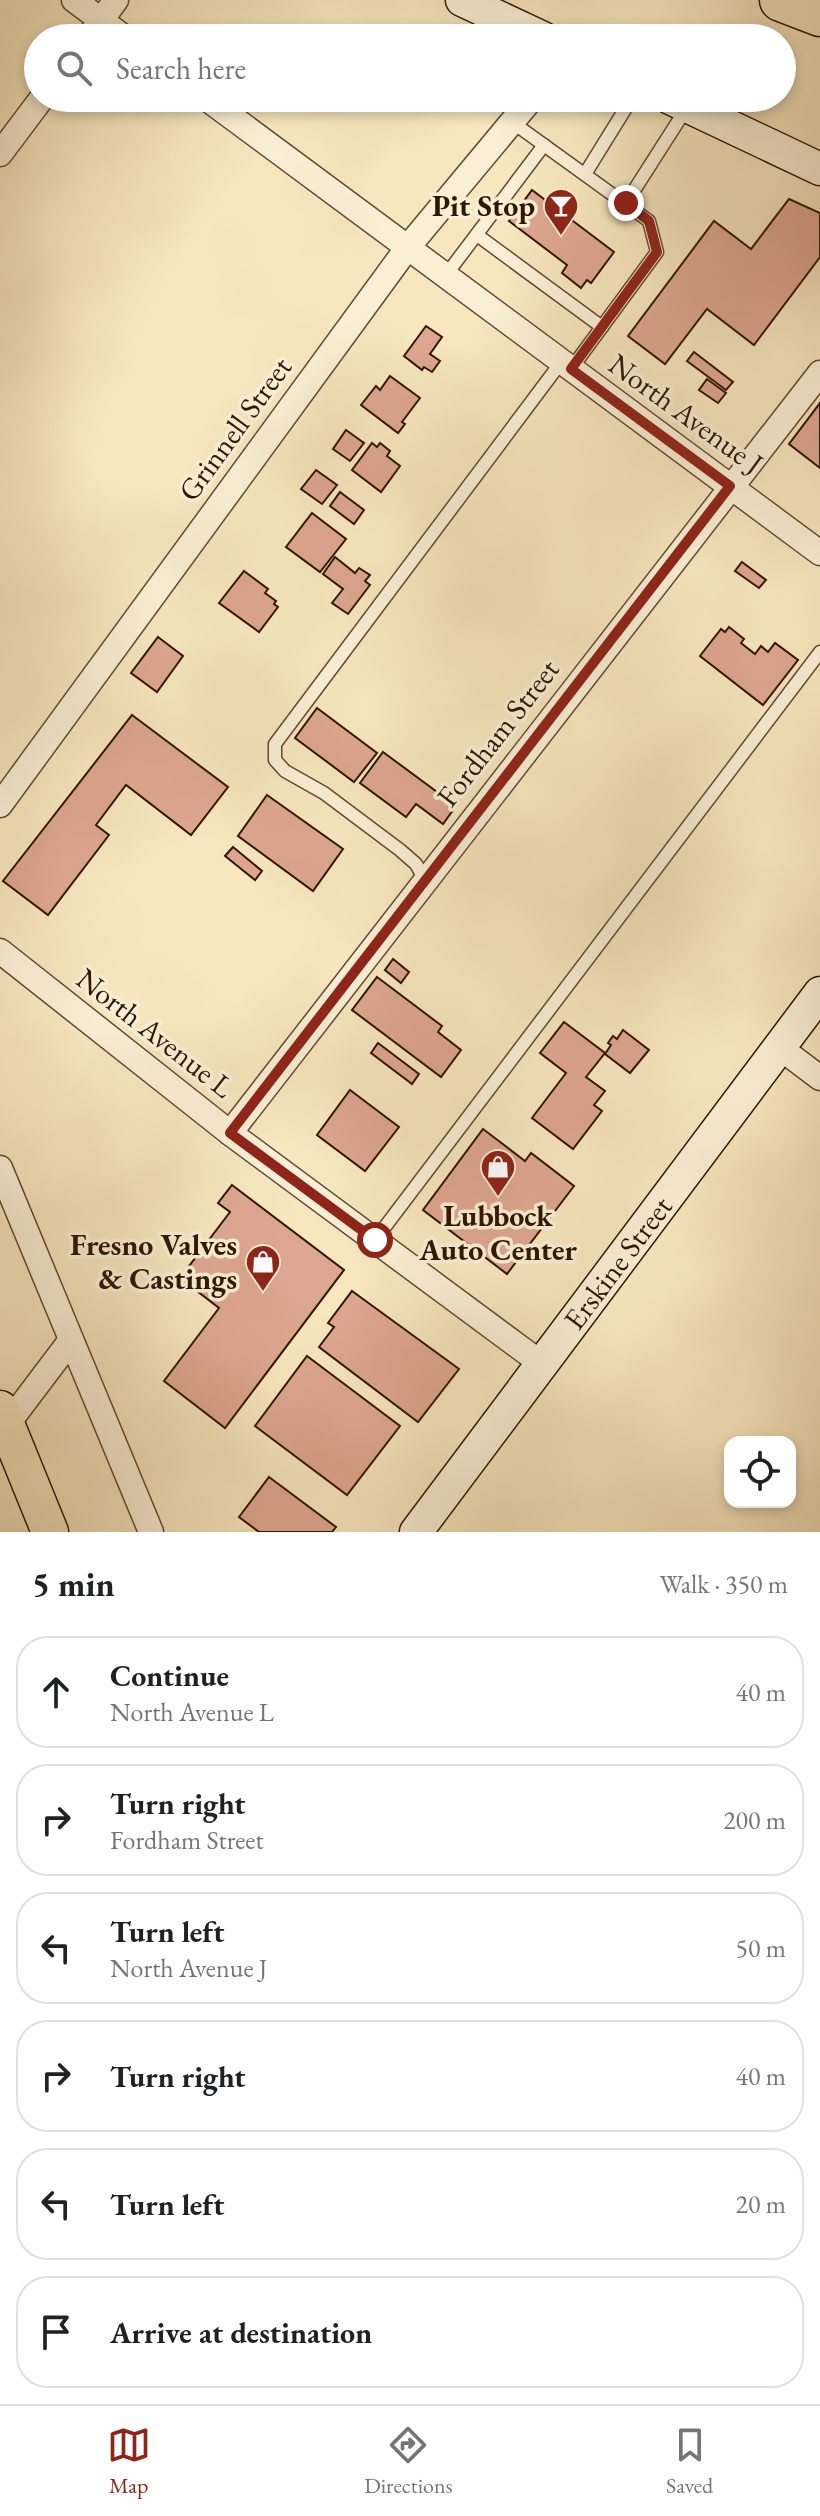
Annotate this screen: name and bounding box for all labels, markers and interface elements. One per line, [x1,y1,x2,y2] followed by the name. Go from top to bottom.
[24,24,796,112] search box
[52,46,96,90] icon: search
[116,49,246,88] text: Search here
[608,185,644,221] route end
[432,186,535,225] place label: Pit Stop
[542,187,580,237] bar icon: Pit Stop
[601,344,771,483] street label: North Avenue J
[169,348,300,509] street label: Grinnell Street
[428,650,568,815] street label: Fordham Street
[69,959,242,1106] street label: North Avenue L
[479,1148,517,1198] shop icon: Lubbock Auto Center
[555,1188,681,1337] street label: Erskine Street
[418,1196,577,1269] place label: Lubbock Auto Center
[357,1222,393,1258] route start
[70,1225,237,1298] place label: Fresno Valves & Castings
[244,1243,282,1293] shop icon: Fresno Valves & Castings
[724,1436,796,1508] map controls
[724,1436,796,1508] button: locate
[32,1562,115,1606] text: 5 min
[660,1567,788,1601] text: Walk · 350 m
[110,1656,229,1695] text: Continue
[34,1670,78,1714] icon: ahead
[736,1675,786,1709] text: 40 m
[110,1695,274,1729] text: North Avenue L
[110,1784,246,1823] text: Turn right
[34,1798,78,1842] icon: right
[723,1803,786,1837] text: 200 m
[110,1823,264,1857] text: Fordham Street
[110,1912,224,1951] text: Turn left
[34,1926,78,1970] icon: left
[736,1931,786,1965] text: 50 m
[110,1951,268,1985] text: North Avenue J
[34,2054,78,2098] icon: right
[110,2057,246,2096] text: Turn right
[736,2059,786,2093] text: 40 m
[34,2182,78,2226] icon: left
[110,2185,224,2224] text: Turn left
[736,2187,786,2221] text: 20 m
[34,2310,78,2354] icon: arrive
[110,2313,372,2352] text: Arrive at destination
[107,2423,151,2500] tab: Map
[364,2423,453,2500] tab: Directions
[666,2423,713,2500] tab: Saved

